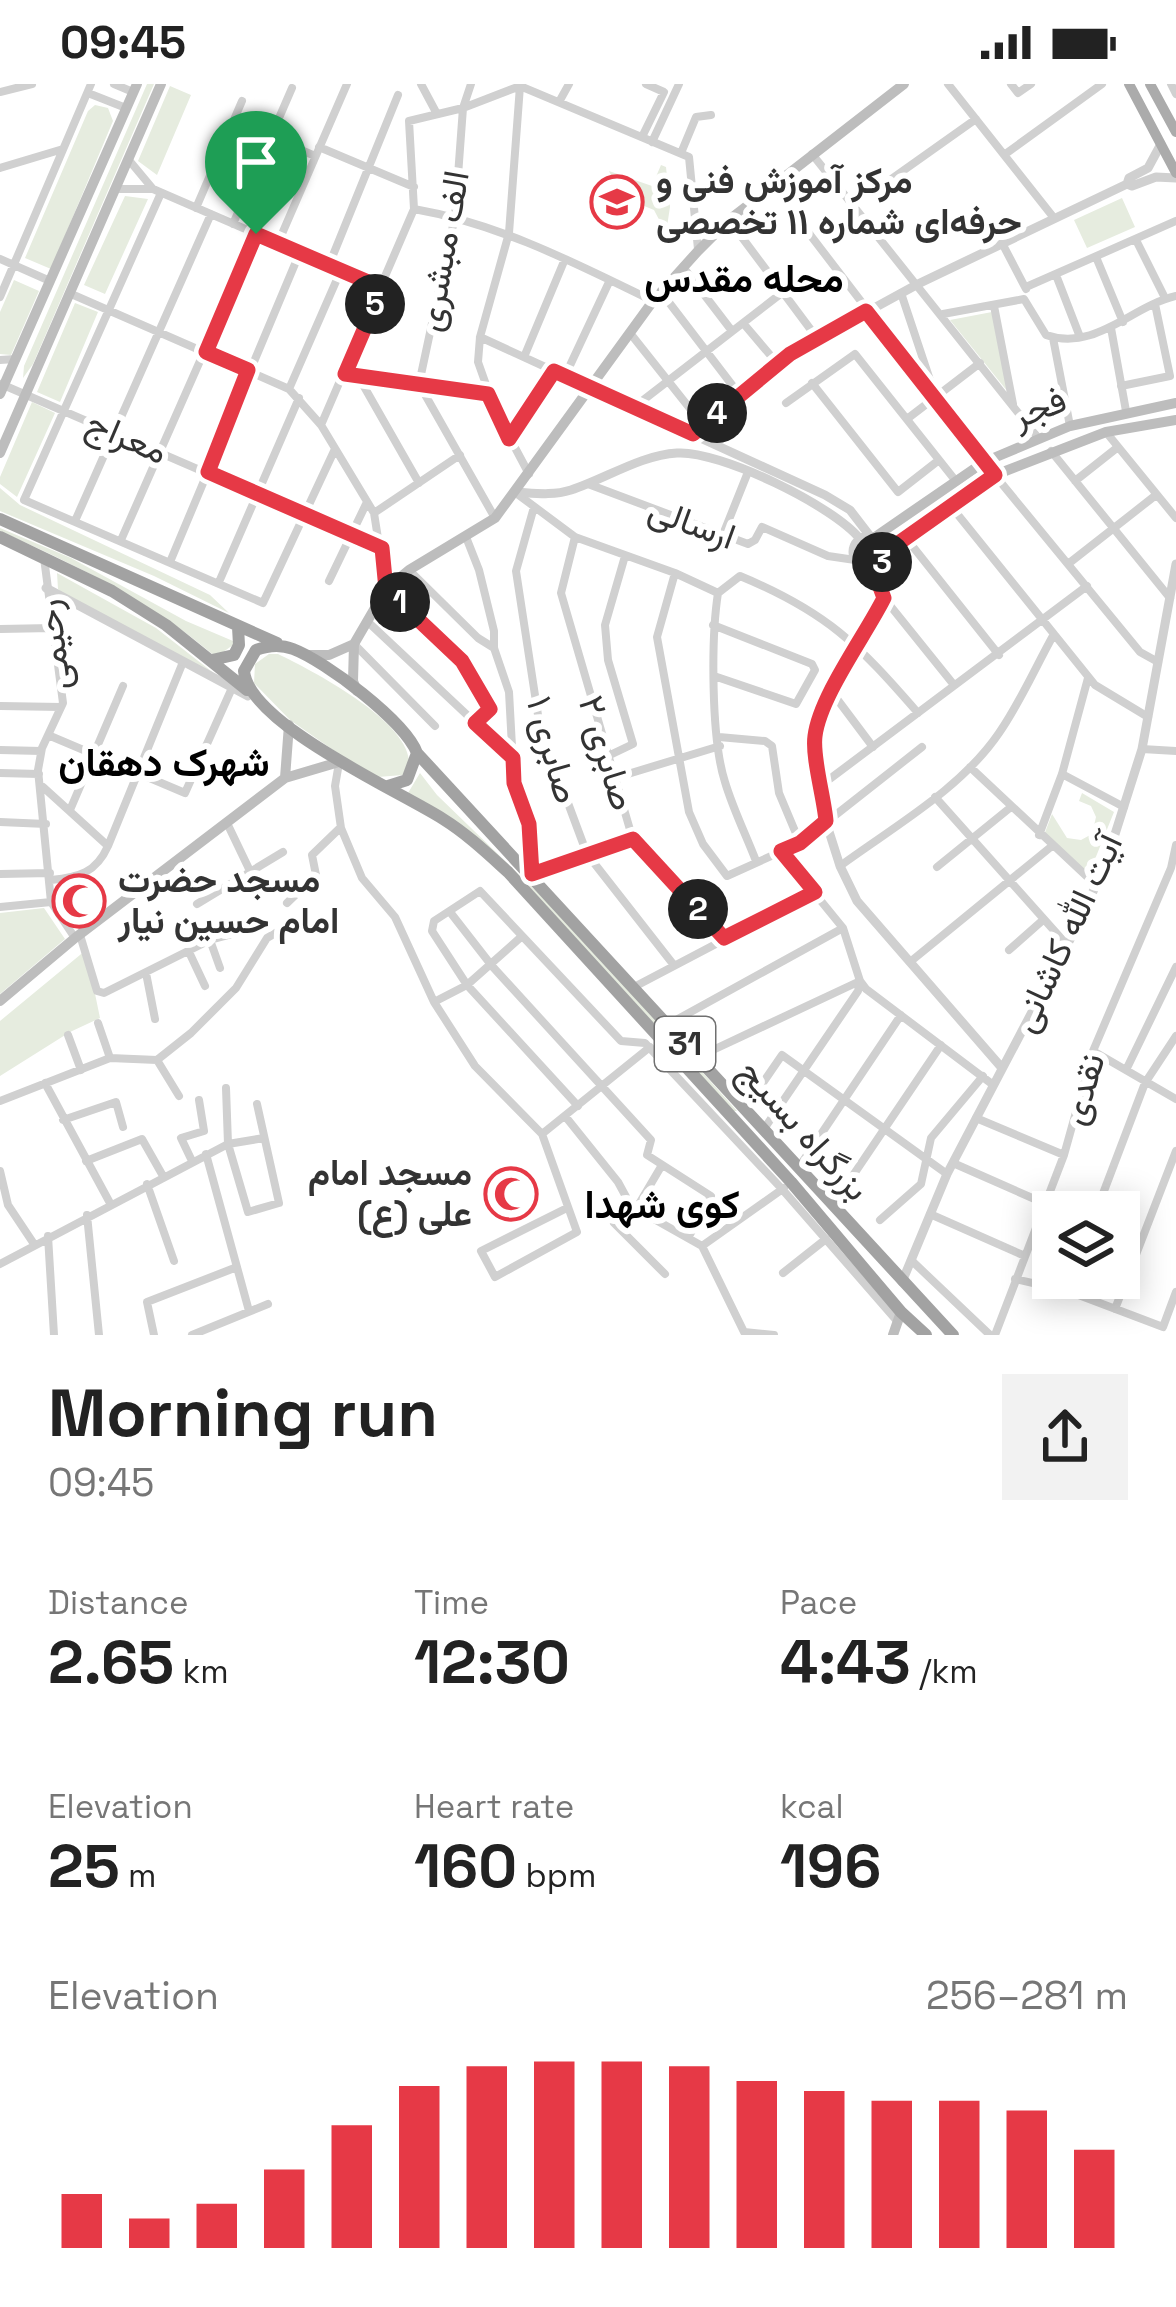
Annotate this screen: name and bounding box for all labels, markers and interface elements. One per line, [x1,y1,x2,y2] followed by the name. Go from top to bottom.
[60,14,186,71] text: 09:45
[205,111,307,234] pin
[223,129,289,195] icon: arrive
[656,158,1022,245] place label: مرکز آموزش فنی و حرفه‌ای شماره ۱۱ تخصصی
[406,167,480,335] street label: الف مبشری
[589,174,645,230] school or university icon: مرکز آموزش فنی و حرفه‌ای شماره ۱۱ تخصصی
[644,254,844,303] district label: محله مقدس
[345,274,405,334] pin: 5
[365,283,385,325] text: 5
[1004,377,1073,440] street label: فجر
[687,383,747,443] pin: 4
[707,392,728,434] text: 4
[79,399,174,475] street label: معراج
[642,486,742,560] street label: ارسالی
[852,532,912,592] pin: 3
[872,541,892,583] text: 3
[370,572,430,632] pin: 1
[393,581,407,623] text: 1
[25,597,81,693] street label: رحیمی
[568,690,646,816] street label: صابری ۲
[516,691,590,809] street label: صابری ۱
[58,738,270,787] district label: شهرک دهقان
[1001,824,1134,1040] street label: آیت الله کاشانی
[117,857,339,944] place label: مسجد حضرت امام حسین نیار
[51,873,107,929] mosque icon: مسجد حضرت امام حسین نیار
[668,879,728,939] pin: 2
[688,888,708,930] text: 2
[655,1017,715,1071] road number: 31
[1050,1047,1116,1131] street label: نقدی
[727,1049,880,1212] street label: بزرگراه بسیج
[308,1150,472,1238] place label: مسجد امام علی (ع)
[483,1166,539,1222] mosque icon: مسجد امام علی (ع)
[584,1180,740,1229] district label: کوی شهدا
[1032,1191,1140,1299] map controls
[1032,1191,1140,1299] button: layers
[48,1371,438,1455] text: Morning run
[1002,1374,1128,1500] button: share
[48,1458,154,1507] text: 09:45
[48,1582,189,1624] text: Distance
[414,1582,489,1624] text: Time
[780,1582,857,1624] text: Pace
[48,1624,174,1701] text: 2.65
[414,1624,570,1701] text: 12:30
[780,1624,911,1701] text: 4:43
[174,1651,229,1693] text: km
[911,1651,978,1693] text: /km
[48,1786,193,1828] text: Elevation
[414,1786,574,1828] text: Heart rate
[780,1786,844,1828] text: kcal
[48,1828,120,1905] text: 25
[414,1828,517,1905] text: 160
[780,1828,881,1905] text: 196
[120,1855,157,1897] text: m
[517,1855,596,1897] text: bpm
[48,1971,219,2020] text: Elevation
[926,1971,1128,2020] text: 256–281 m

